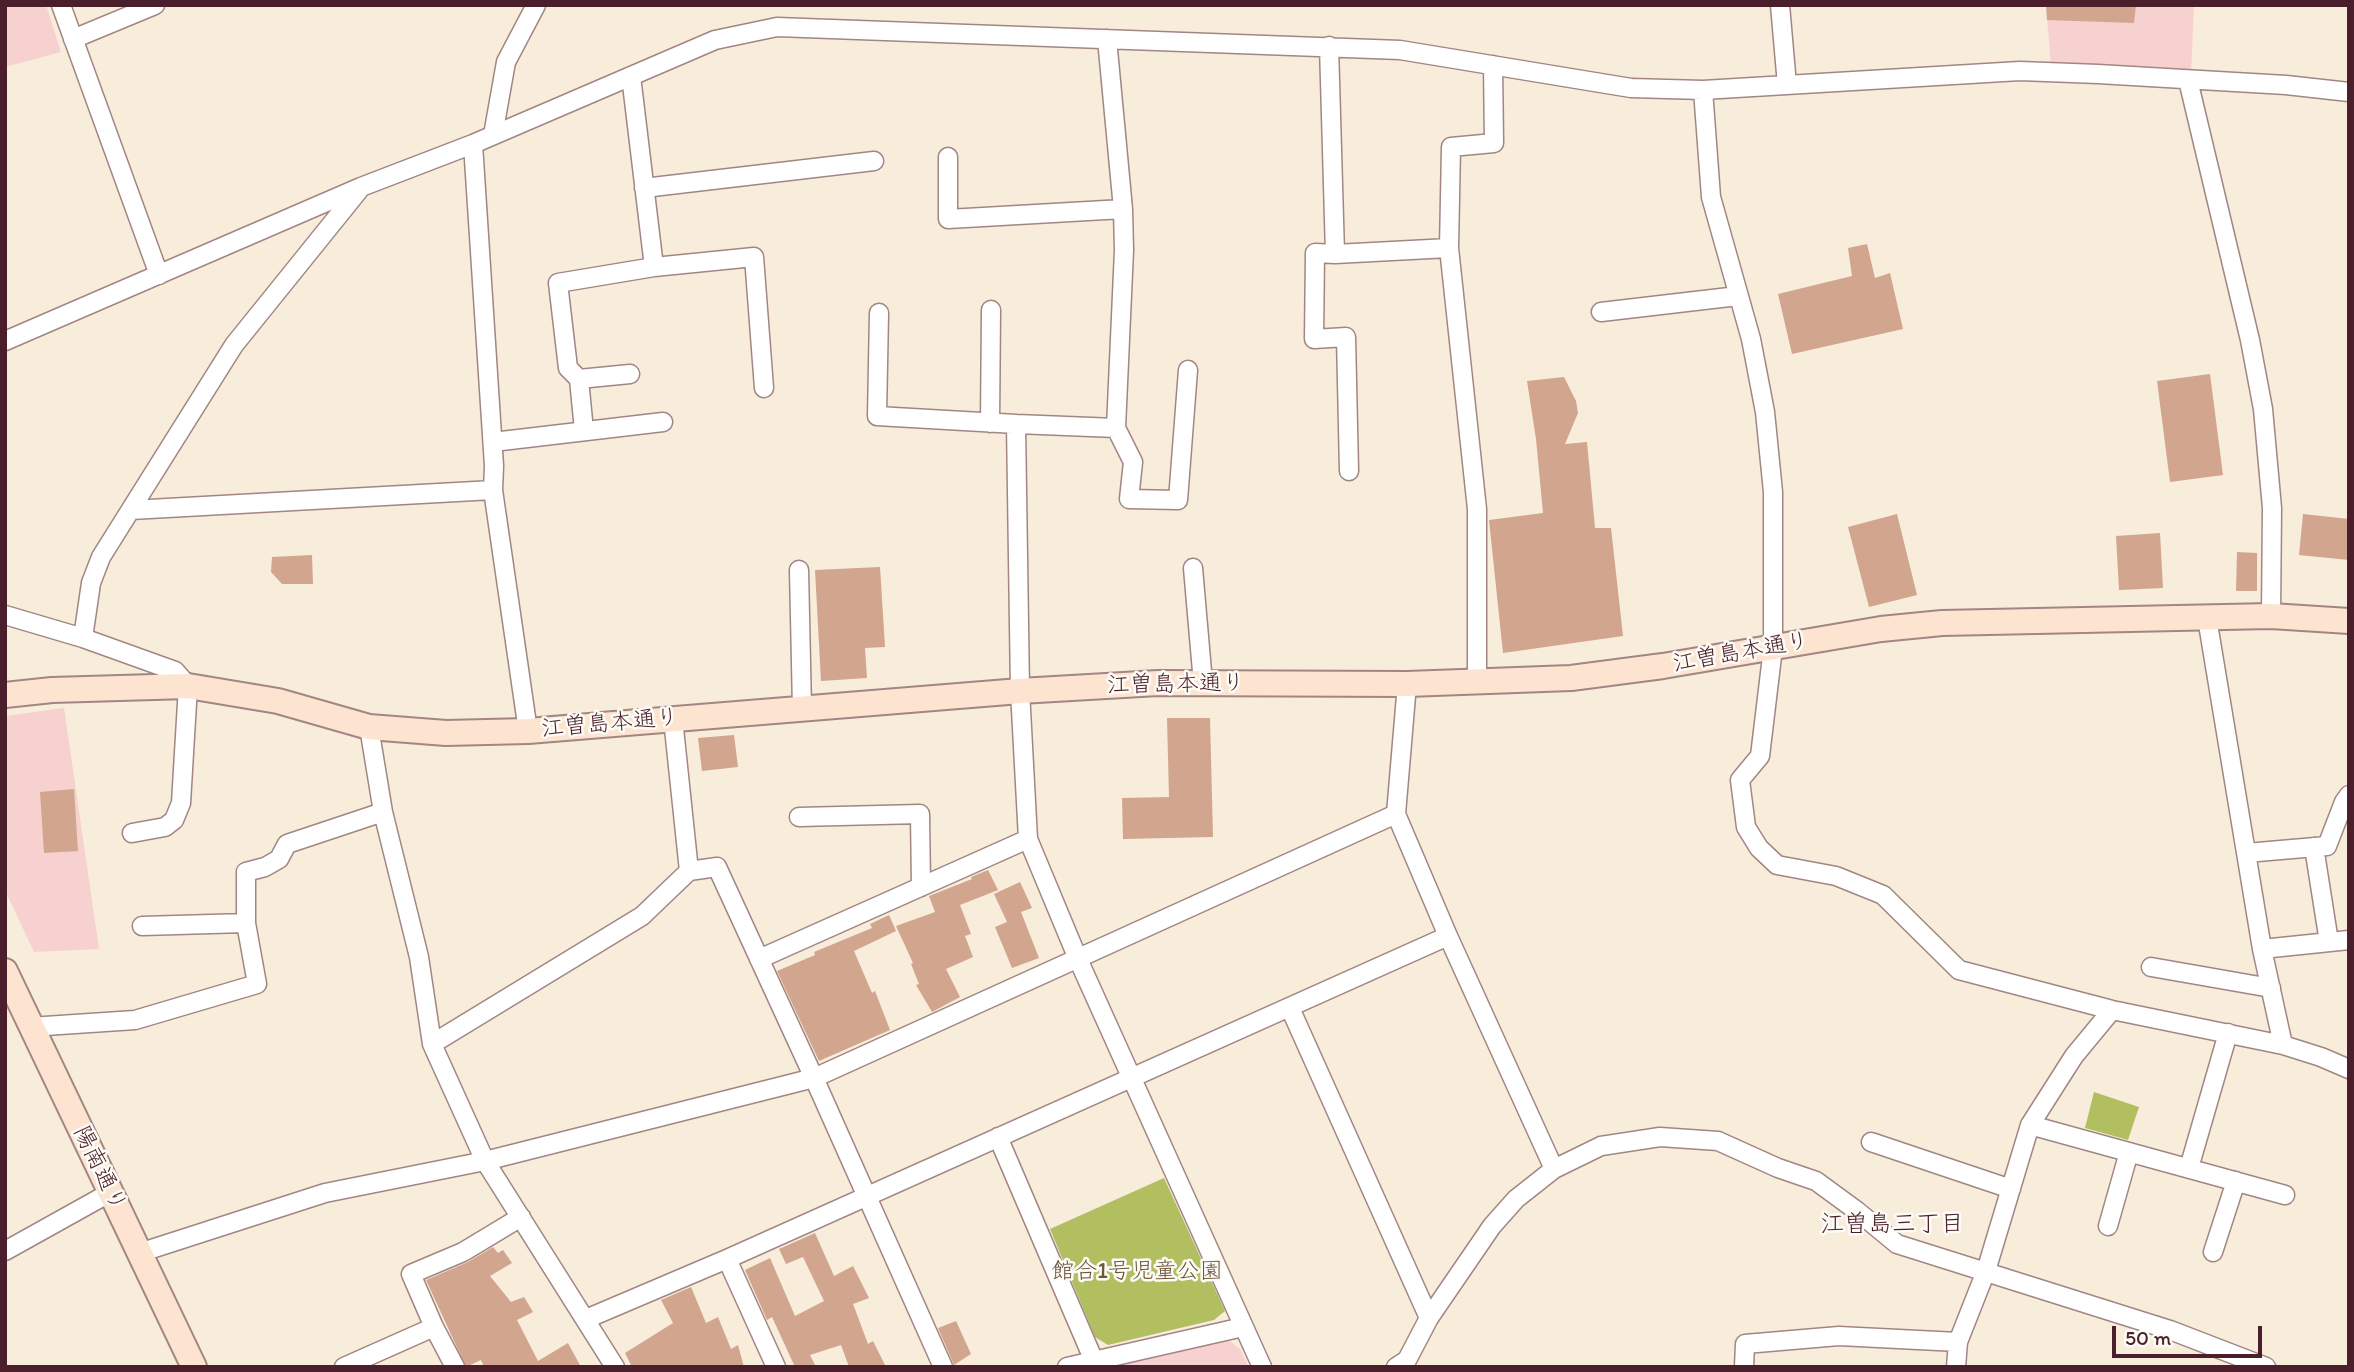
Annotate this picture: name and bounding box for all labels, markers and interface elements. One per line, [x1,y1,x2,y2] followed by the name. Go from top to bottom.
[1671,627,1811,679] street label: 江曽島本通り
[1107,670,1245,700] street label: 江曽島本通り
[540,704,680,744] street label: 江曽島本通り
[66,1122,132,1216] street label: 陽南通り
[1820,1211,1964,1239] district label: 江曽島三丁目
[1051,1258,1223,1286] park label: 館合1号児童公園
[2116,1312,2266,1356] scale bar
[2125,1325,2171,1350] text: 50 m

